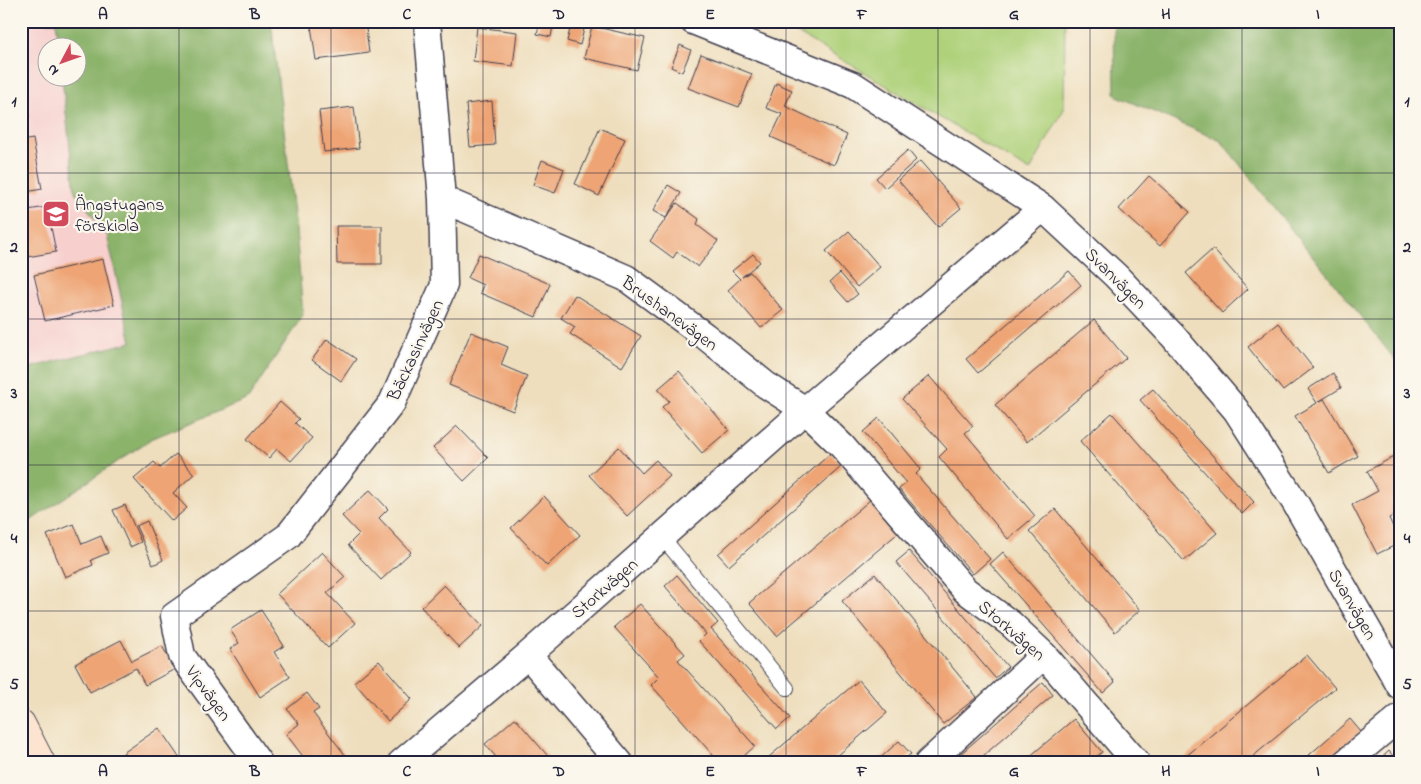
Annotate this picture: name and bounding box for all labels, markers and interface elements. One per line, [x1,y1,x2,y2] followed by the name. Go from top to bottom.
[98,3,108,27] text: A
[249,3,261,27] text: B
[403,3,412,27] text: C
[552,3,565,27] text: D
[705,3,715,27] text: E
[856,3,868,27] text: F
[1009,3,1019,27] text: G
[1161,3,1171,27] text: H
[1316,3,1320,27] text: I
[38,38,88,88] north arrow
[42,59,64,80] text: N
[11,90,17,114] text: 1
[1404,90,1410,114] text: 1
[75,193,164,240] place label: Ängstugans förskiola
[41,199,71,229] school or university icon: Ängstugans förskiola
[9,236,18,260] text: 2
[1402,236,1411,260] text: 2
[1077,243,1152,317] street label: Svanvägen
[614,270,722,359] street label: Brushanevägen
[382,296,453,407] street label: Bäckasinvägen
[10,382,18,406] text: 3
[1403,382,1411,406] text: 3
[10,527,18,551] text: 4
[1403,527,1411,551] text: 4
[566,553,645,627] street label: Storkvägen
[1320,565,1382,646] street label: Svanvägen
[971,595,1050,669] street label: Storkvägen
[177,660,237,728] street label: Vipvägen
[9,673,19,697] text: 5
[1402,673,1412,697] text: 5
[98,760,108,784] text: A
[249,760,261,784] text: B
[403,760,412,784] text: C
[552,760,565,784] text: D
[705,760,715,784] text: E
[856,760,868,784] text: F
[1009,760,1019,784] text: G
[1161,760,1171,784] text: H
[1316,760,1320,784] text: I

